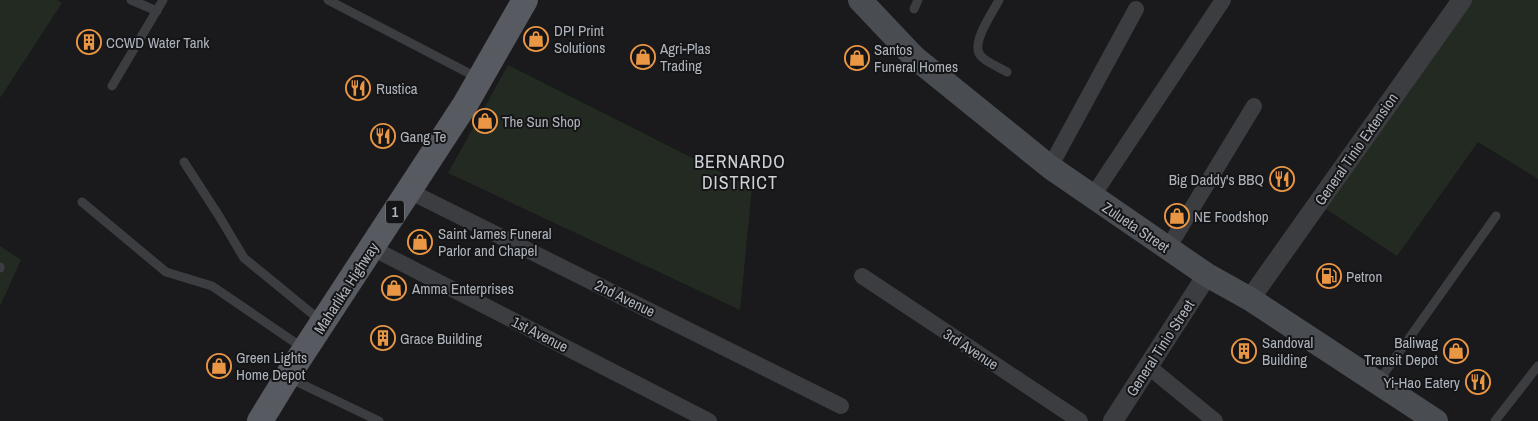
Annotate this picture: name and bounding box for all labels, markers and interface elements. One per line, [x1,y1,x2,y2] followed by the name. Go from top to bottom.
[554,20,605,58] place label: DPI Print Solutions
[523,26,549,52] shop icon: DPI Print Solutions
[76,29,102,55] building icon: CCWD Water Tank
[106,32,210,53] place label: CCWD Water Tank
[659,38,711,76] place label: Agri-Plas Trading
[874,39,958,77] place label: Santos Funeral Homes
[630,44,656,70] shop icon: Agri-Plas Trading
[844,45,870,71] shop icon: Santos Funeral Homes
[345,75,371,101] restaurant icon: Rustica
[376,78,418,99] place label: Rustica
[1309,89,1403,209] street label: General Tinio Extension
[472,108,498,134] shop icon: The Sun Shop
[502,111,581,132] place label: The Sun Shop
[370,123,396,149] restaurant icon: Gang Te
[400,126,446,147] place label: Gang Te
[694,149,786,195] district label: BERNARDO DISTRICT
[1269,166,1295,192] restaurant icon: Big Daddy's BBQ
[1169,169,1264,190] place label: Big Daddy's BBQ
[1098,197,1174,258] street label: Zulueta Street
[386,200,404,223] road number: 1
[1164,203,1190,229] shop icon: NE Foodshop
[1194,206,1269,227] place label: NE Foodshop
[438,223,552,261] place label: Saint James Funeral Parlor and Chapel
[407,229,433,255] shop icon: Saint James Funeral Parlor and Chapel
[309,237,384,338] street label: Maharlika Highway
[1316,263,1342,289] fuel station icon: Petron
[1346,266,1382,287] place label: Petron
[591,274,659,322] street label: 2nd Avenue
[381,275,407,301] shop icon: Amma Enterprises
[411,278,514,299] place label: Amma Enterprises
[1121,295,1199,400] street label: General Tinio Street
[508,311,572,357] street label: 1st Avenue
[939,323,1003,375] street label: 3rd Avenue
[370,325,396,351] building icon: Grace Building
[400,328,482,349] place label: Grace Building
[1262,332,1313,370] place label: Sandoval Building
[1364,332,1439,370] place label: Baliwag Transit Depot
[1231,338,1257,364] building icon: Sandoval Building
[1443,338,1469,364] shop icon: Baliwag Transit Depot
[236,347,307,385] place label: Green Lights Home Depot
[206,353,232,379] shop icon: Green Lights Home Depot
[1465,369,1491,395] restaurant icon: Yi-Hao Eatery
[1383,372,1461,393] place label: Yi-Hao Eatery

